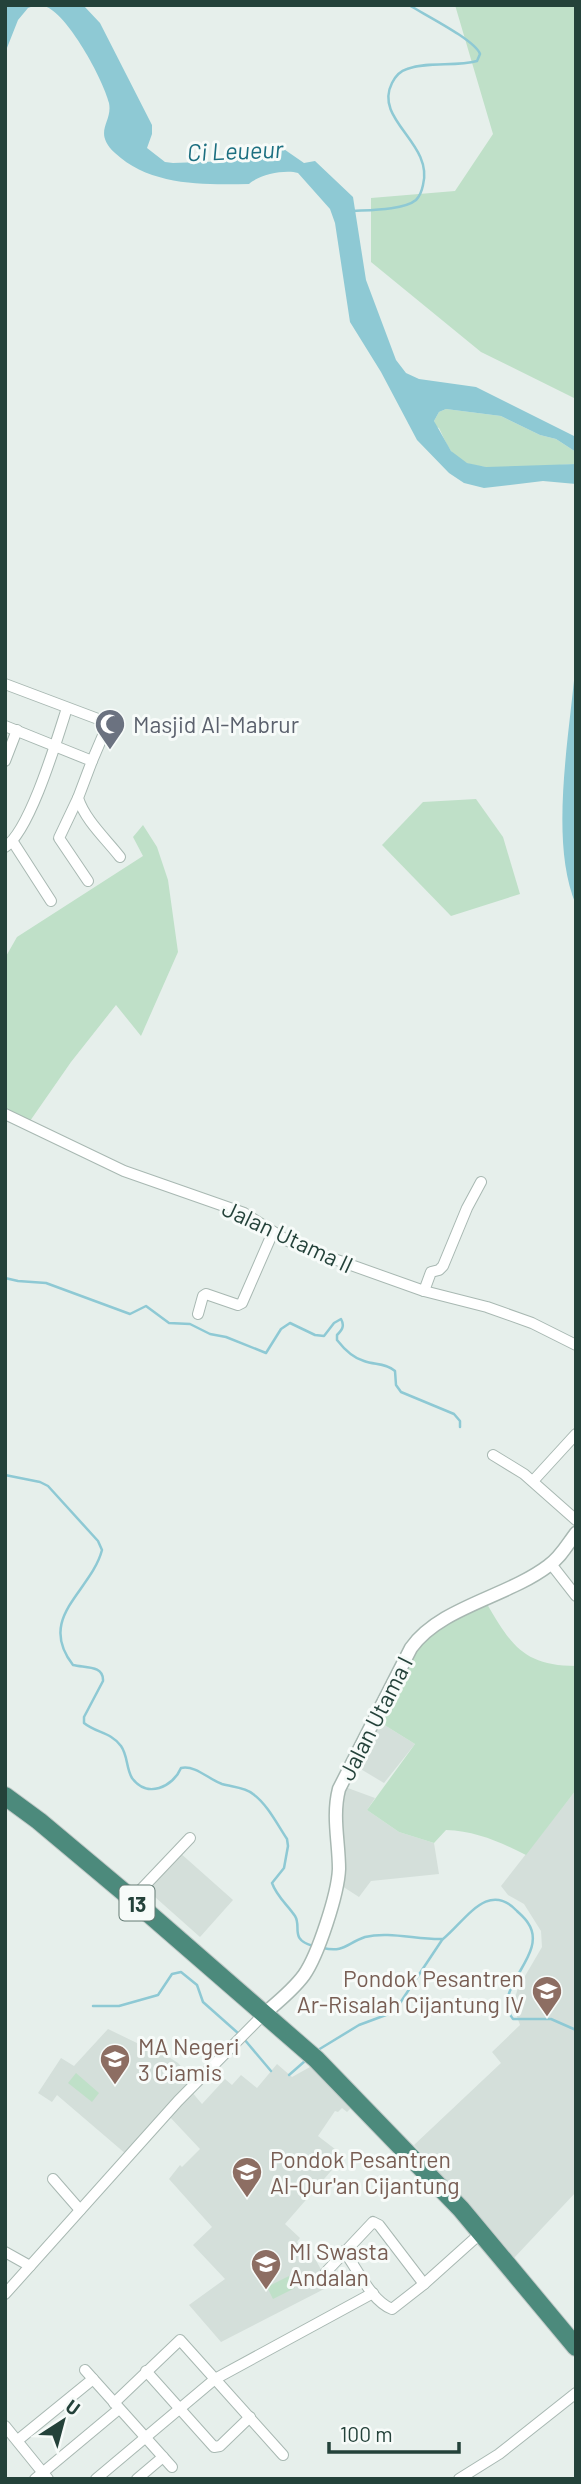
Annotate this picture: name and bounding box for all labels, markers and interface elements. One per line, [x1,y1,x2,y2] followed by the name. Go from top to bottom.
[186,134,285,166] water label: Ci Leueur
[93,707,127,751] mosque icon: Masjid Al-Mabrur
[133,710,300,738] place label: Masjid Al-Mabrur
[218,1193,358,1279] street label: Jalan Utama II
[332,1651,418,1785] street label: Jalan Utama I
[120,1885,154,1920] road number: 13
[297,1964,524,2018] place label: Pondok Pesantren Ar-Risalah Cijantung IV
[530,1974,564,2018] school or university icon: Pondok Pesantren Ar-Risalah Cijantung IV
[138,2032,240,2086] place label: MA Negeri 3 Ciamis
[98,2042,132,2086] school or university icon: MA Negeri 3 Ciamis
[270,2145,460,2199] place label: Pondok Pesantren Al-Qur'an Cijantung
[230,2155,264,2199] school or university icon: Pondok Pesantren Al-Qur'an Cijantung
[289,2237,389,2291] place label: MI Swasta Andalan
[249,2247,283,2291] school or university icon: MI Swasta Andalan
[28,2386,98,2456] north arrow
[62,2394,85,2420] text: U
[329,2410,458,2454] scale bar
[340,2421,393,2446] text: 100 m

